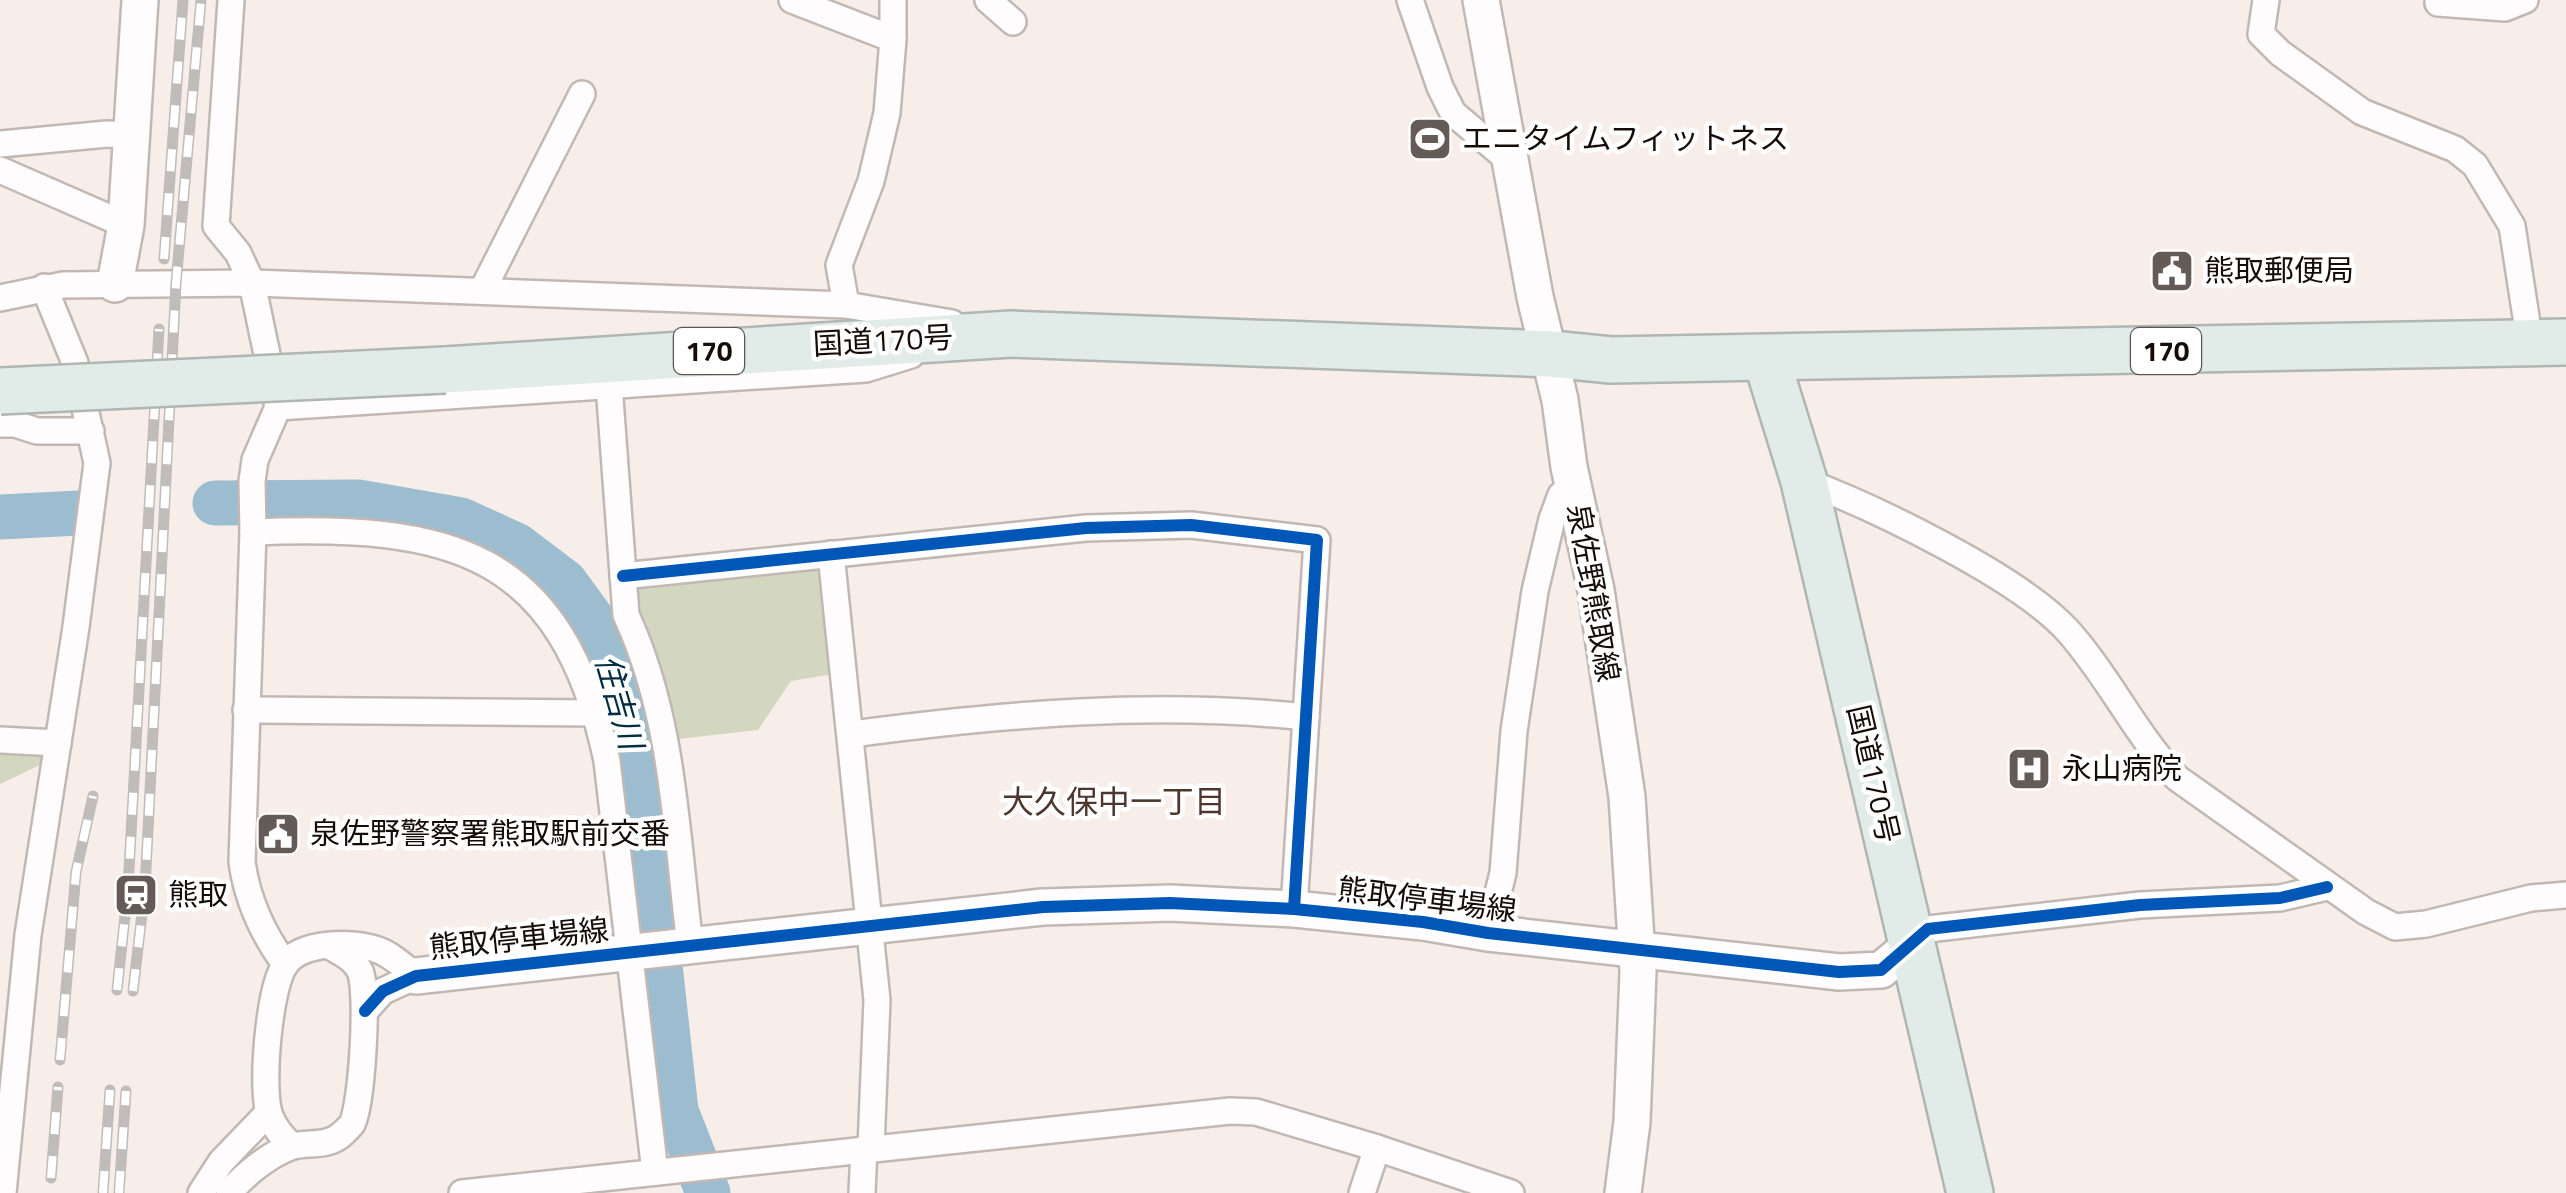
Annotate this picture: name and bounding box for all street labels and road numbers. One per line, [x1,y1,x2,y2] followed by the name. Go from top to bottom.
[812,313,954,367] street label: 国道170号
[674,328,744,374] road number: 170
[2131,328,2201,374] road number: 170
[1556,500,1632,685] street label: 泉佐野熊取線
[1836,700,1912,847] street label: 国道170号
[1335,865,1519,933] street label: 熊取停車場線
[427,906,611,970] street label: 熊取停車場線

